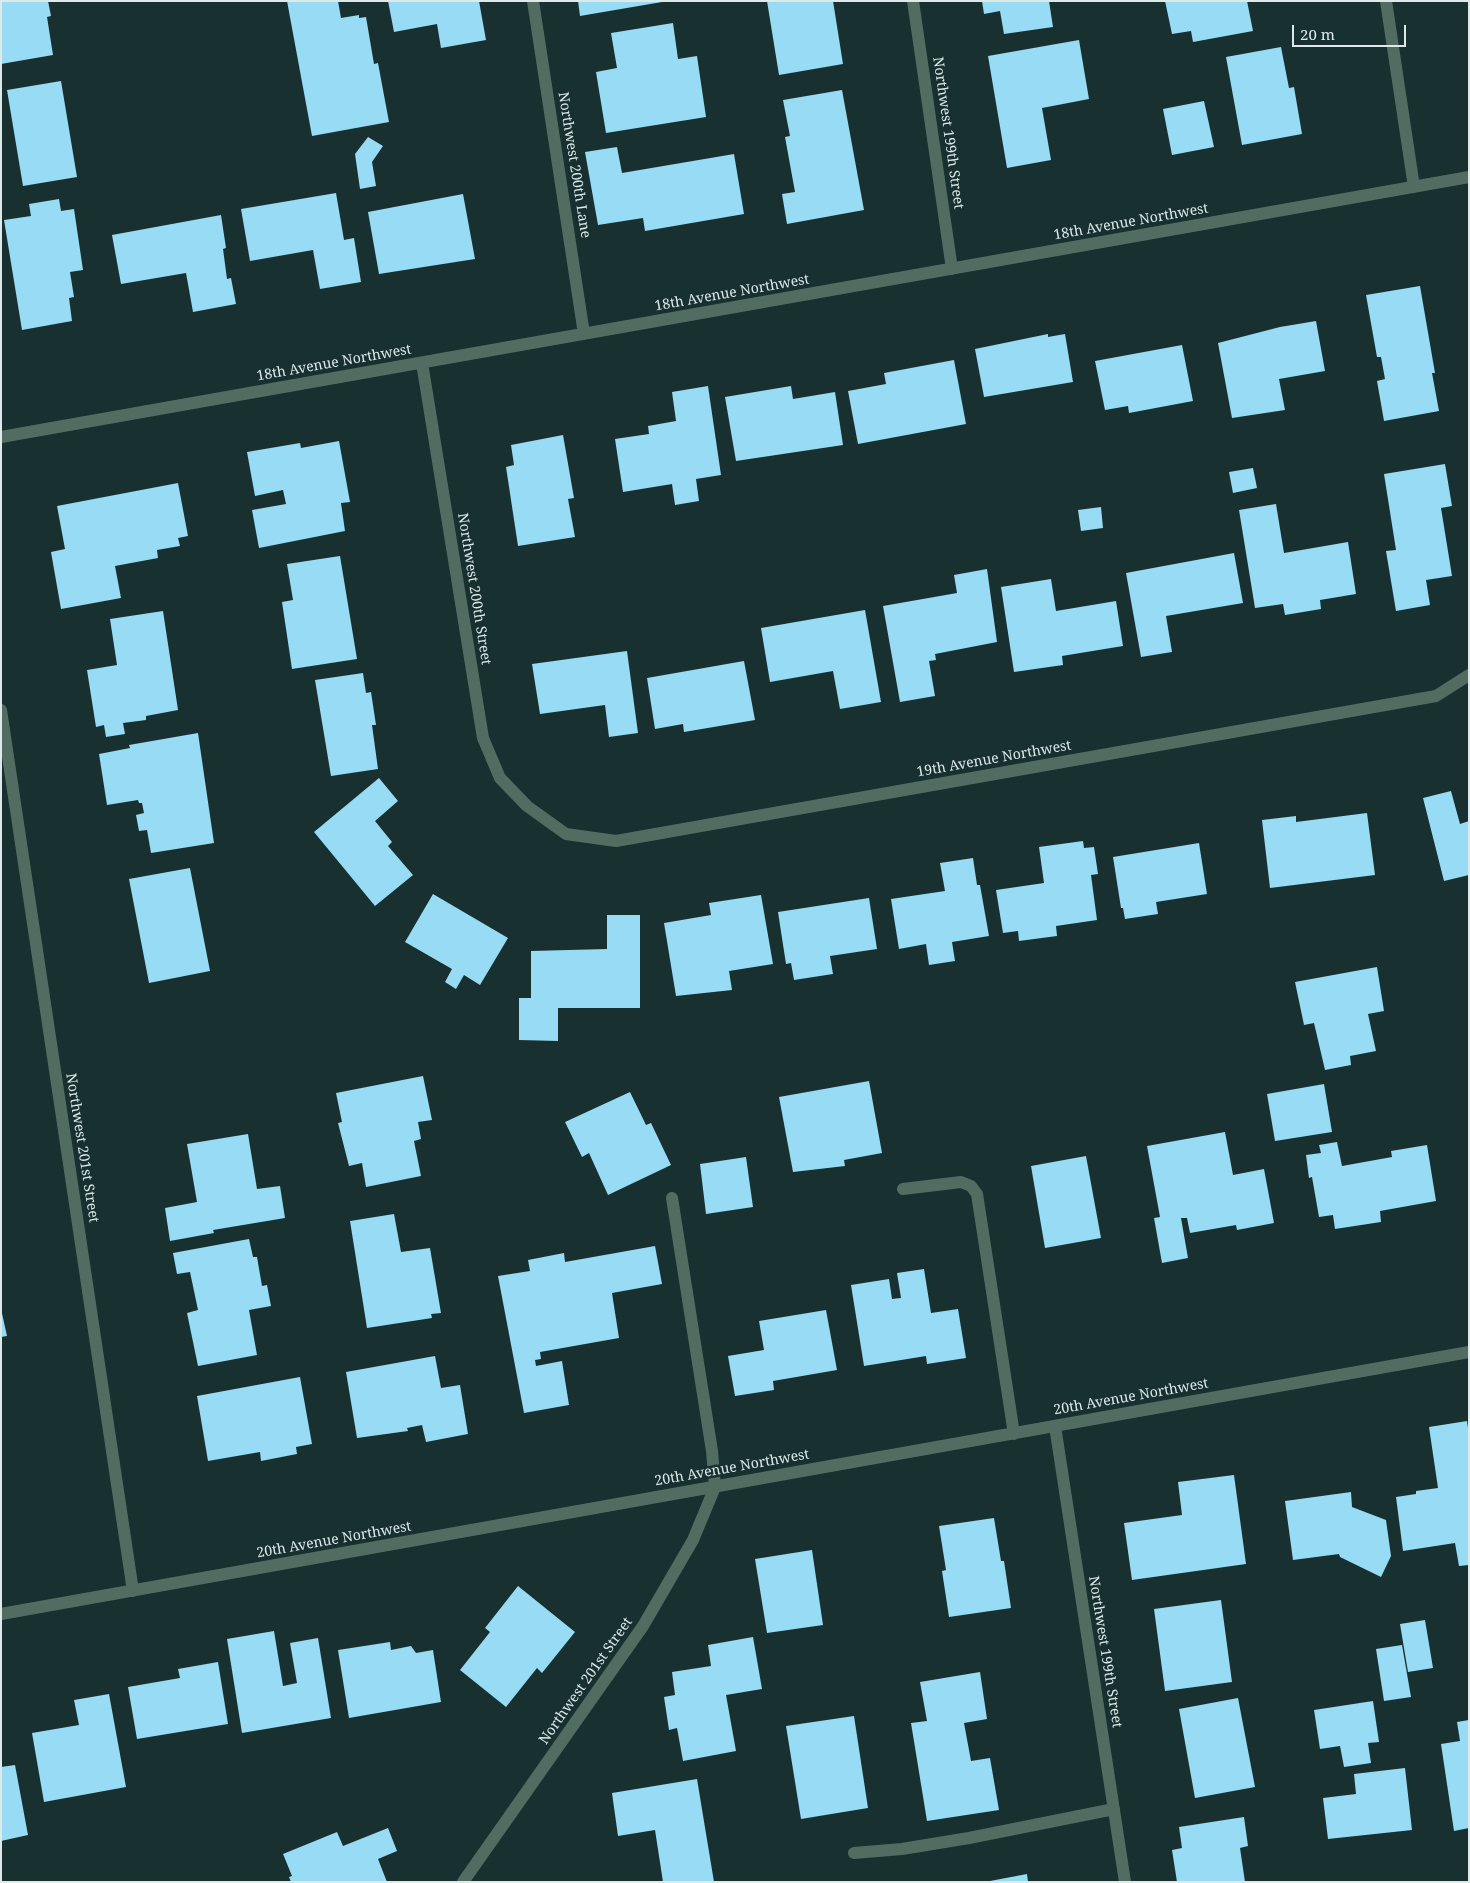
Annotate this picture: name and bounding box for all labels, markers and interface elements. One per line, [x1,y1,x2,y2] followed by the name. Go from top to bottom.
[1295,15,1409,47] scale bar
[1300,24,1335,44] text: 20 m
[929,56,967,210] street label: Northwest 199th Street
[554,91,594,239] street label: Northwest 200th Lane
[1052,200,1210,244] street label: 18th Avenue Northwest
[653,271,811,315] street label: 18th Avenue Northwest
[255,341,413,385] street label: 18th Avenue Northwest
[454,512,494,666] street label: Northwest 200th Street
[915,737,1073,781] street label: 19th Avenue Northwest
[62,1072,102,1224] street label: Northwest 201st Street
[1052,1375,1210,1419] street label: 20th Avenue Northwest
[653,1446,811,1490] street label: 20th Avenue Northwest
[255,1518,413,1562] street label: 20th Avenue Northwest
[1085,1575,1125,1729] street label: Northwest 199th Street
[536,1614,636,1748] street label: Northwest 201st Street

